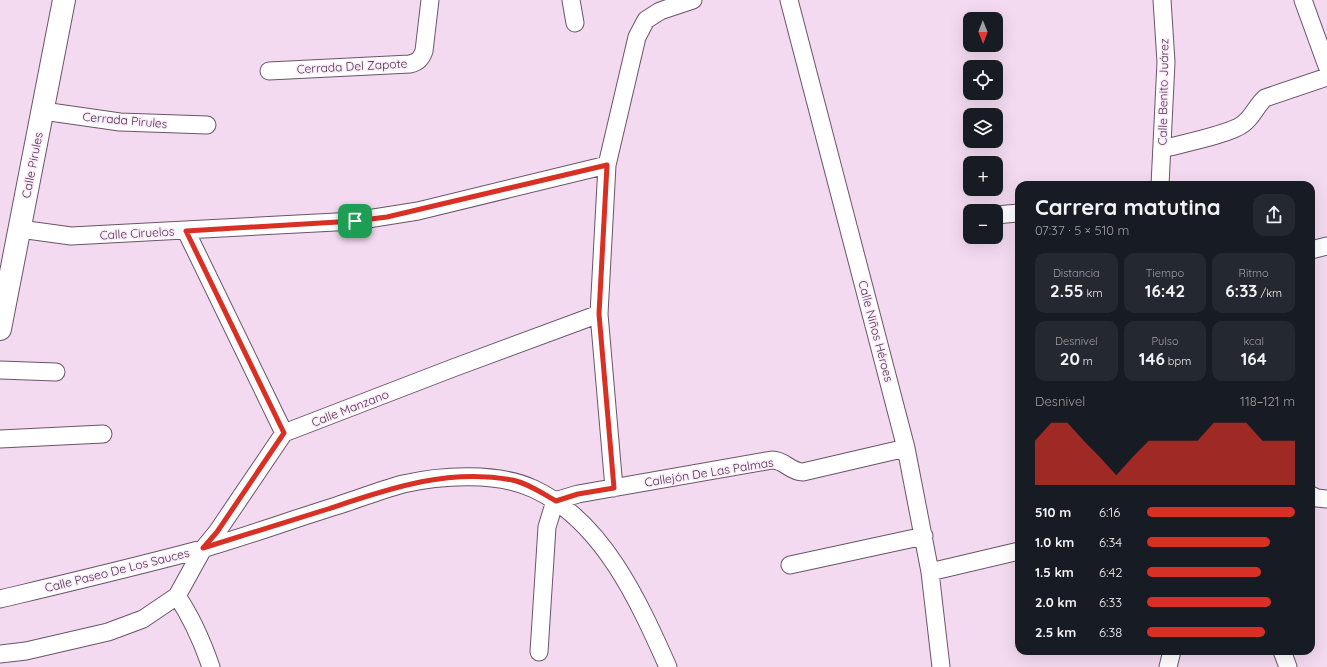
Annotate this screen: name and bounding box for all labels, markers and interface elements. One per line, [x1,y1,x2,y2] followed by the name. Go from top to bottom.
[963,12,1003,52] north arrow
[963,12,1003,244] map controls
[1155,38,1171,146] street label: Calle Benito Juárez
[296,56,408,76] street label: Cerrada Del Zapote
[963,60,1003,100] button: locate
[963,108,1003,148] button: layers
[82,109,168,131] street label: Cerrada Pirules
[18,130,46,199] street label: Calle Pirules
[963,156,1003,196] button: +
[1035,193,1221,221] text: Carrera matutina
[1253,194,1295,236] button: share
[338,204,372,238] pin
[963,204,1003,244] button: −
[344,210,366,232] icon: arrive
[1035,222,1129,238] text: 07:37 · 5 × 510 m
[99,224,175,242] street label: Calle Ciruelos
[1053,266,1100,280] text: Distancia
[1146,266,1184,280] text: Tiempo
[1239,266,1269,280] text: Ritmo
[855,279,897,384] street label: Calle Niños Héroes
[1050,280,1084,301] text: 2.55
[1145,280,1185,301] text: 16:42
[1225,280,1257,301] text: 6:33
[1084,286,1103,300] text: km
[1257,286,1282,300] text: /km
[1055,334,1098,348] text: Desnivel
[1151,334,1179,348] text: Pulso
[1243,334,1264,348] text: kcal
[1060,348,1080,369] text: 20
[1139,348,1165,369] text: 146
[1241,348,1267,369] text: 164
[1080,354,1093,368] text: m
[1165,354,1191,368] text: bpm
[309,386,391,430] street label: Calle Manzano
[1035,393,1085,409] text: Desnivel
[1240,393,1295,409] text: 118–121 m
[643,454,775,490] street label: Callejón De Las Palmas
[1035,504,1071,520] text: 510 m
[1099,504,1120,520] text: 6:16
[1035,534,1074,550] text: 1.0 km
[1099,534,1122,550] text: 6:34
[43,545,191,595] street label: Calle Paseo De Los Sauces
[1035,564,1074,580] text: 1.5 km
[1099,564,1122,580] text: 6:42
[1035,594,1077,610] text: 2.0 km
[1099,594,1122,610] text: 6:33
[1035,624,1076,640] text: 2.5 km
[1099,624,1122,640] text: 6:38

